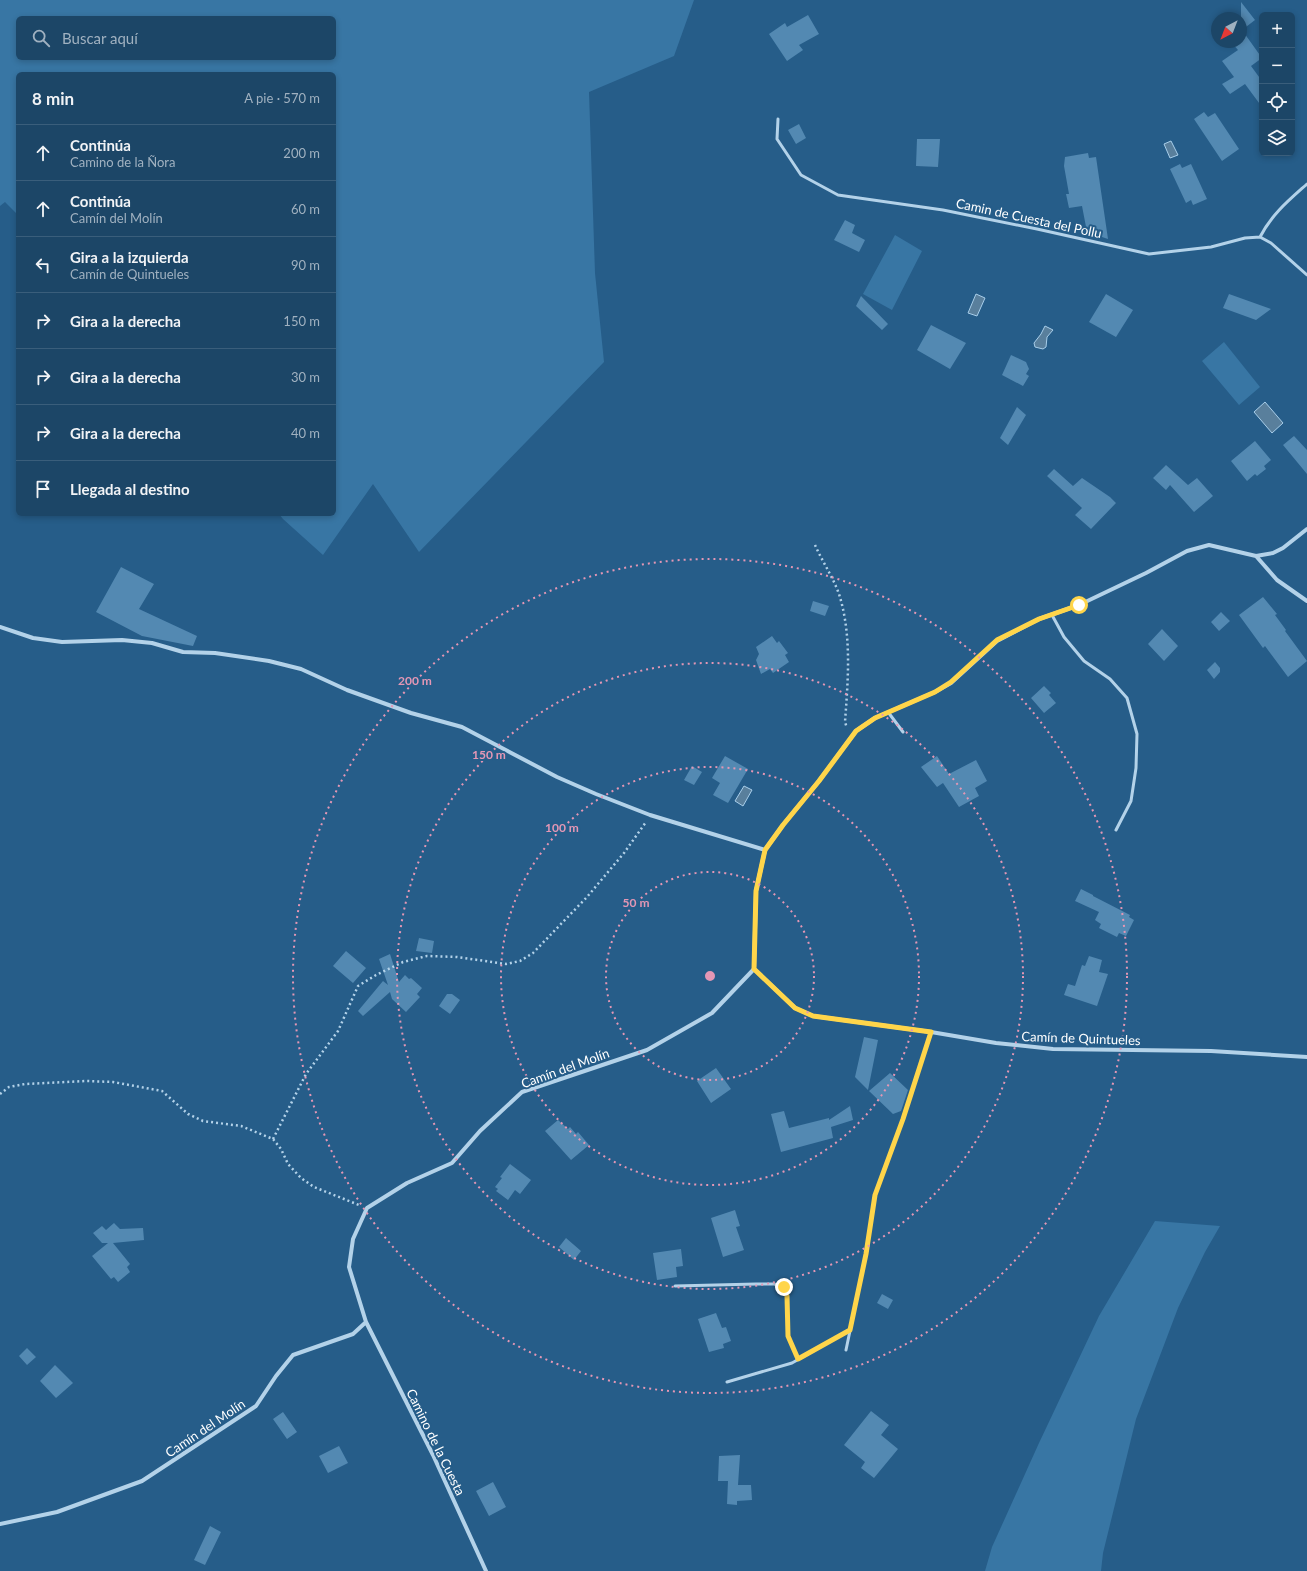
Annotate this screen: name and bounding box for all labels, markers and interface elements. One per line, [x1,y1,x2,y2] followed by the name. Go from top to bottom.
[1211,12,1247,48] north arrow
[1259,12,1295,156] map controls
[1259,12,1295,48] button: +
[16,16,336,60] search box
[30,27,52,49] icon: search
[62,29,138,47] text: Buscar aquí
[1259,48,1295,84] button: −
[1259,84,1295,120] button: locate
[32,88,74,109] text: 8 min
[244,90,320,106] text: A pie · 570 m
[1259,120,1295,156] button: layers
[70,136,131,154] text: Continúa
[32,142,54,164] icon: ahead
[283,145,320,161] text: 200 m
[70,154,175,170] text: Camino de la Ñora
[70,192,131,210] text: Continúa
[955,195,1103,241] street label: Camin de Cuesta del Pollu
[32,198,54,220] icon: ahead
[291,201,320,217] text: 60 m
[70,210,163,226] text: Camín del Molín
[70,248,189,266] text: Gira a la izquierda
[32,254,54,276] icon: left
[291,257,320,273] text: 90 m
[70,266,189,282] text: Camín de Quintueles
[32,310,54,332] icon: right
[70,312,181,330] text: Gira a la derecha
[283,313,320,329] text: 150 m
[32,366,54,388] icon: right
[70,368,181,386] text: Gira a la derecha
[291,369,320,385] text: 30 m
[32,422,54,444] icon: right
[70,424,181,442] text: Gira a la derecha
[291,425,320,441] text: 40 m
[32,478,54,500] icon: arrive
[70,480,190,498] text: Llegada al destino
[1070,596,1088,614] route start
[398,673,432,688] text: 200 m
[472,747,506,762] text: 150 m
[545,820,579,835] text: 100 m
[623,895,649,910] text: 50 m
[703,969,717,983] centre of rings
[1021,1028,1141,1048] street label: Camín de Quintueles
[519,1045,611,1091] street label: Camín del Molín
[775,1278,793,1296] route end
[403,1386,469,1498] street label: Camino de la Cuesta
[162,1395,248,1461] street label: Camín del Molín

